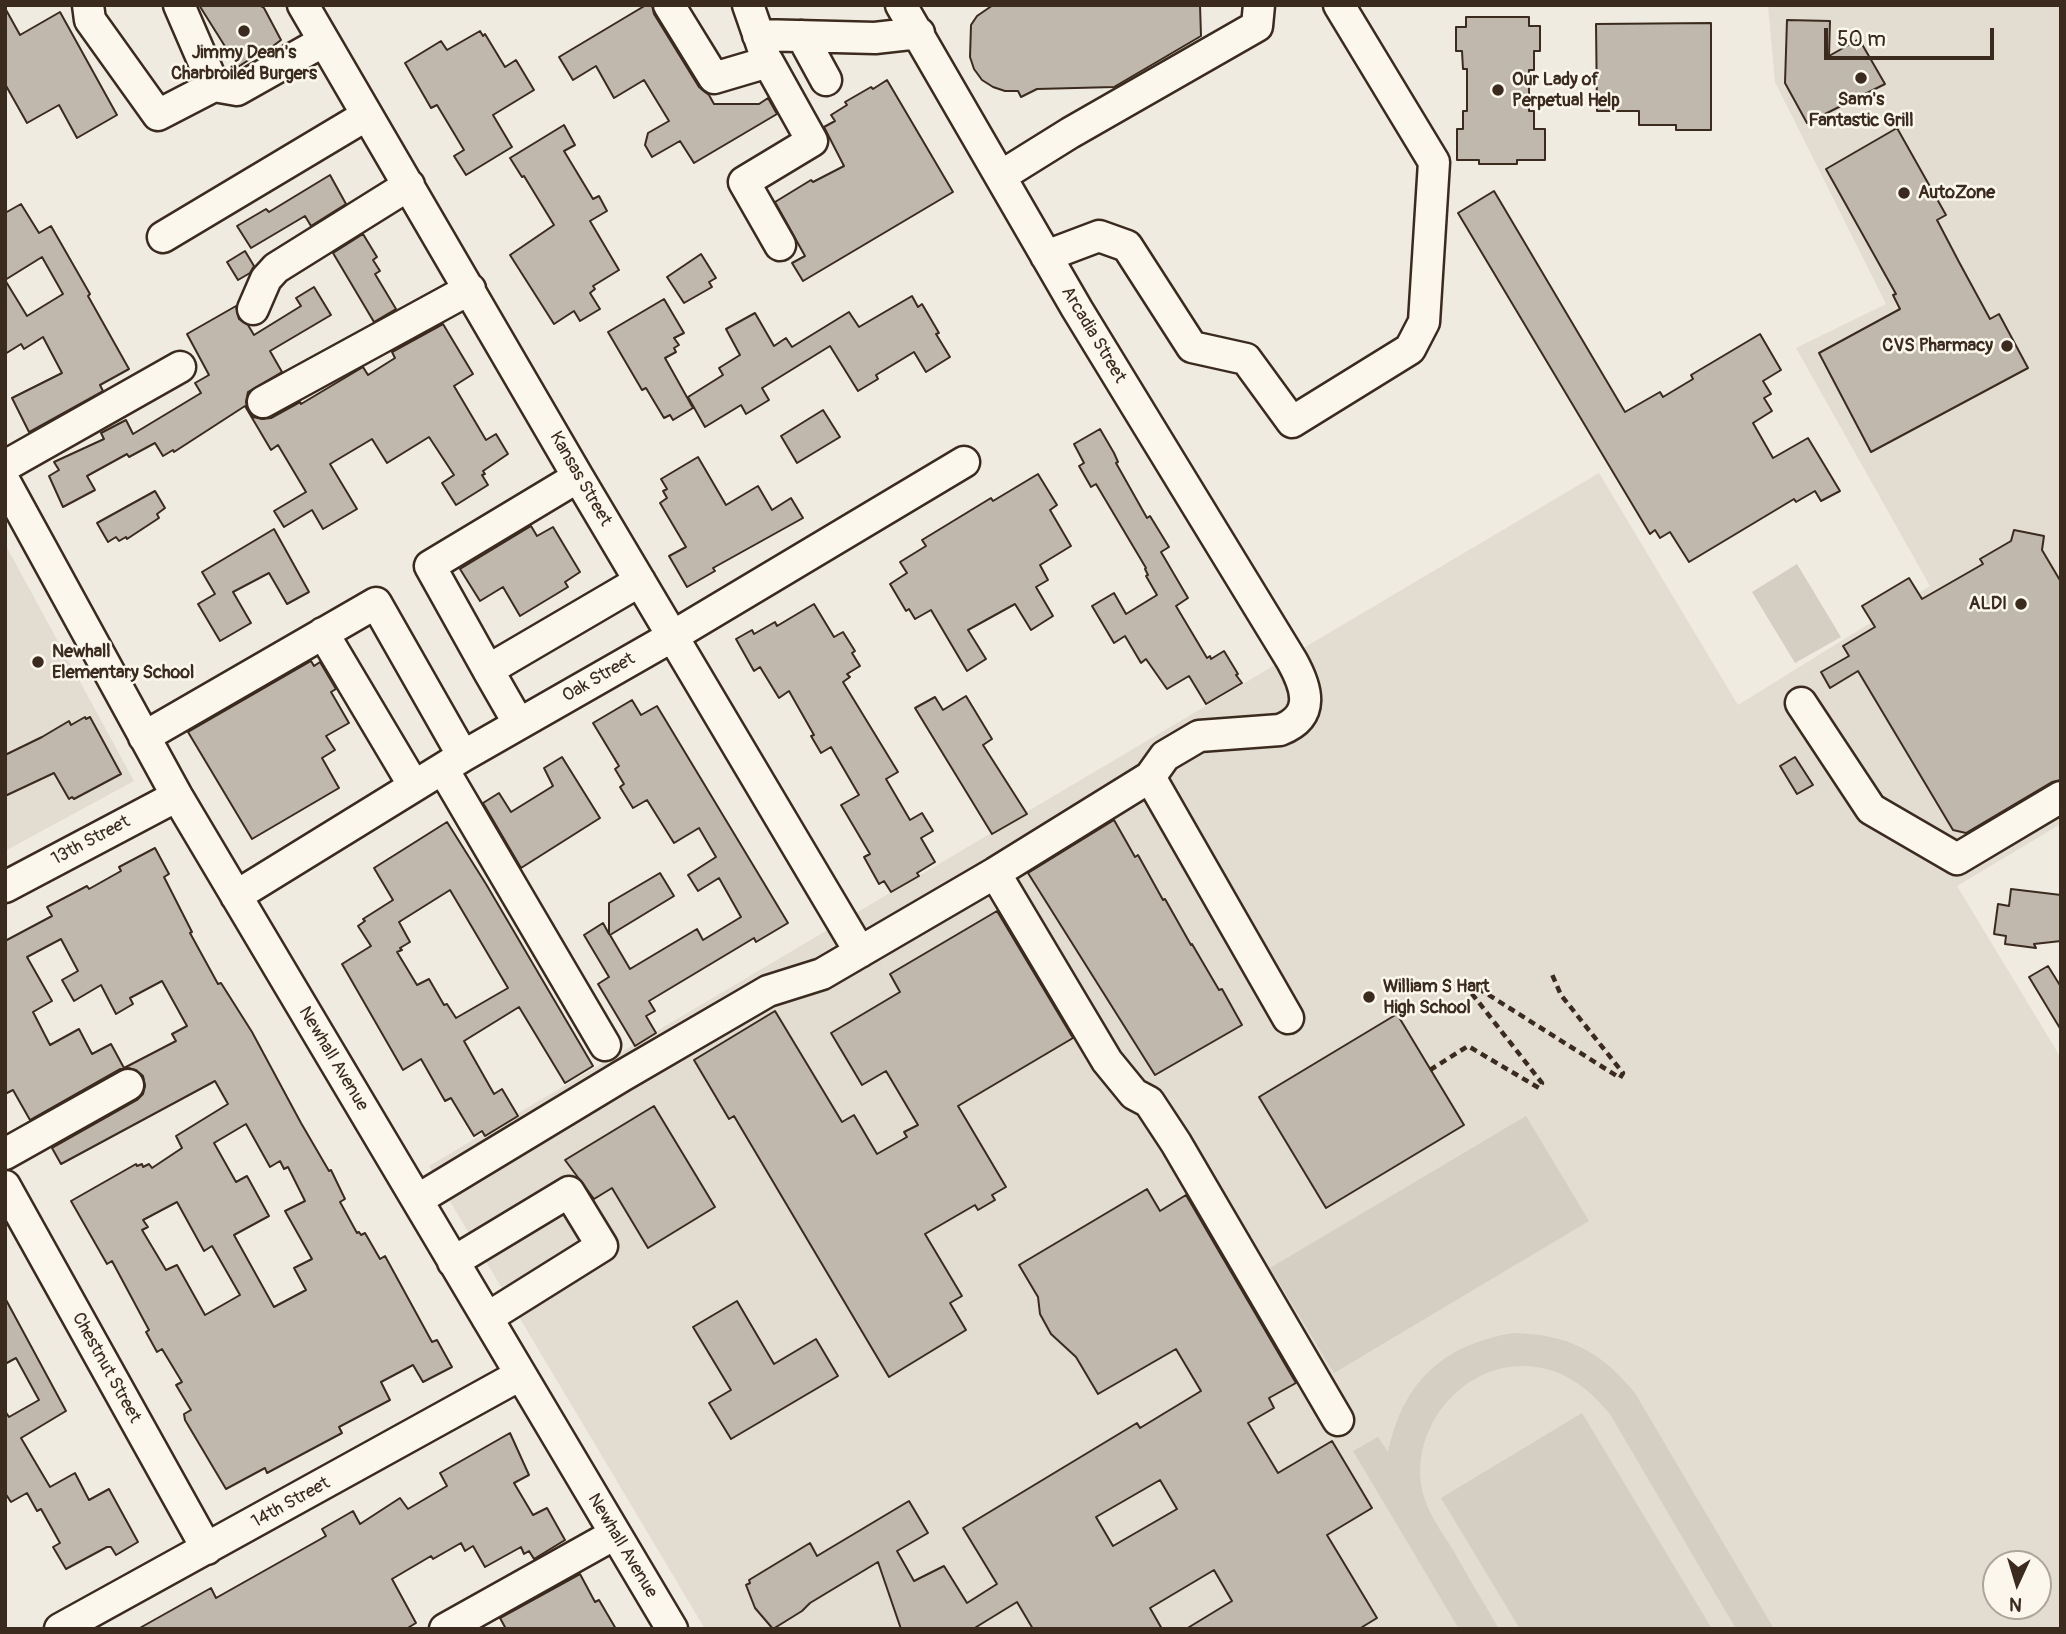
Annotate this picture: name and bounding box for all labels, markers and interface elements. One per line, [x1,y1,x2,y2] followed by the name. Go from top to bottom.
[1828,14,1998,58] scale bar
[236,23,252,39] marker: Jimmy Dean's Charbroiled Burgers
[1837,26,1886,53] text: 50 m
[171,42,317,84] place label: Jimmy Dean's Charbroiled Burgers
[1512,69,1620,112] place label: Our Lady of Perpetual Help
[1853,70,1869,86] marker: Sam's Fantastic Grill
[1490,82,1506,98] marker: Our Lady of Perpetual Help
[1809,89,1913,132] place label: Sam's Fantastic Grill
[1918,182,1995,204] place label: AutoZone
[1896,185,1912,201] marker: AutoZone
[1056,283,1130,387] street label: Arcadia Street
[1882,335,1993,357] place label: CVS Pharmacy
[1999,338,2015,354] marker: CVS Pharmacy
[544,428,616,530] street label: Kansas Street
[1969,593,2007,615] place label: ALDI
[2013,596,2029,612] marker: ALDI
[52,641,194,684] place label: Newhall Elementary School
[559,649,639,707] street label: Oak Street
[30,654,46,670] marker: Newhall Elementary School
[48,811,134,871] street label: 13th Street
[1383,976,1489,1018] place label: William S Hart High School
[1361,989,1377,1005] marker: William S Hart High School
[293,1003,373,1115] street label: Newhall Avenue
[67,1309,145,1427] street label: Chestnut Street
[248,1473,334,1533] street label: 14th Street
[582,1490,662,1602] street label: Newhall Avenue
[1982,1550,2052,1620] north arrow
[2008,1592,2023,1616] text: N

